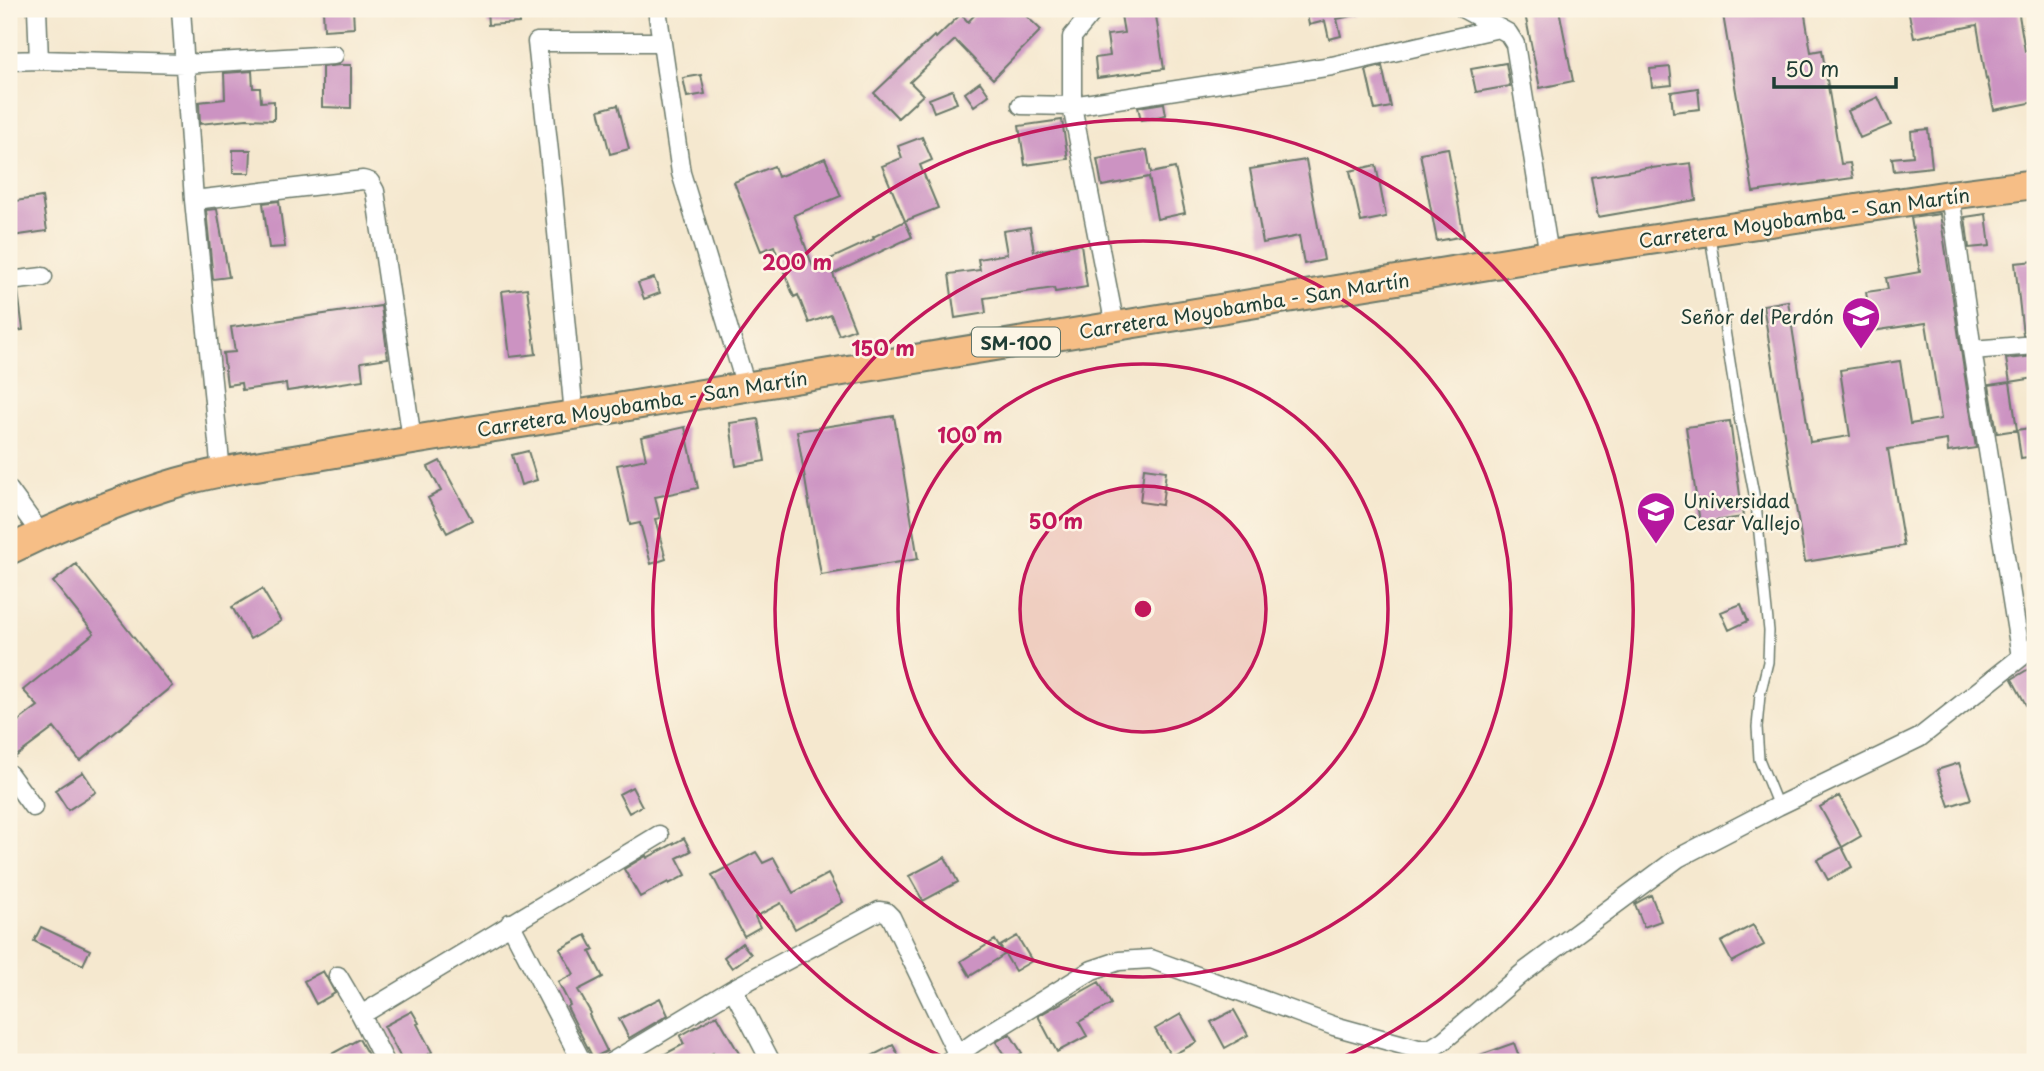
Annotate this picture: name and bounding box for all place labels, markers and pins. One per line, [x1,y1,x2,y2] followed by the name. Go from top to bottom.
[1840,295,1882,350] school or university icon: Señor del Perdón
[1680,302,1834,330] place label: Señor del Perdón
[1683,486,1800,536] place label: Universidad Cesar Vallejo
[1635,490,1677,545] school or university icon: Universidad Cesar Vallejo
[1131,597,1155,621] centre of rings

